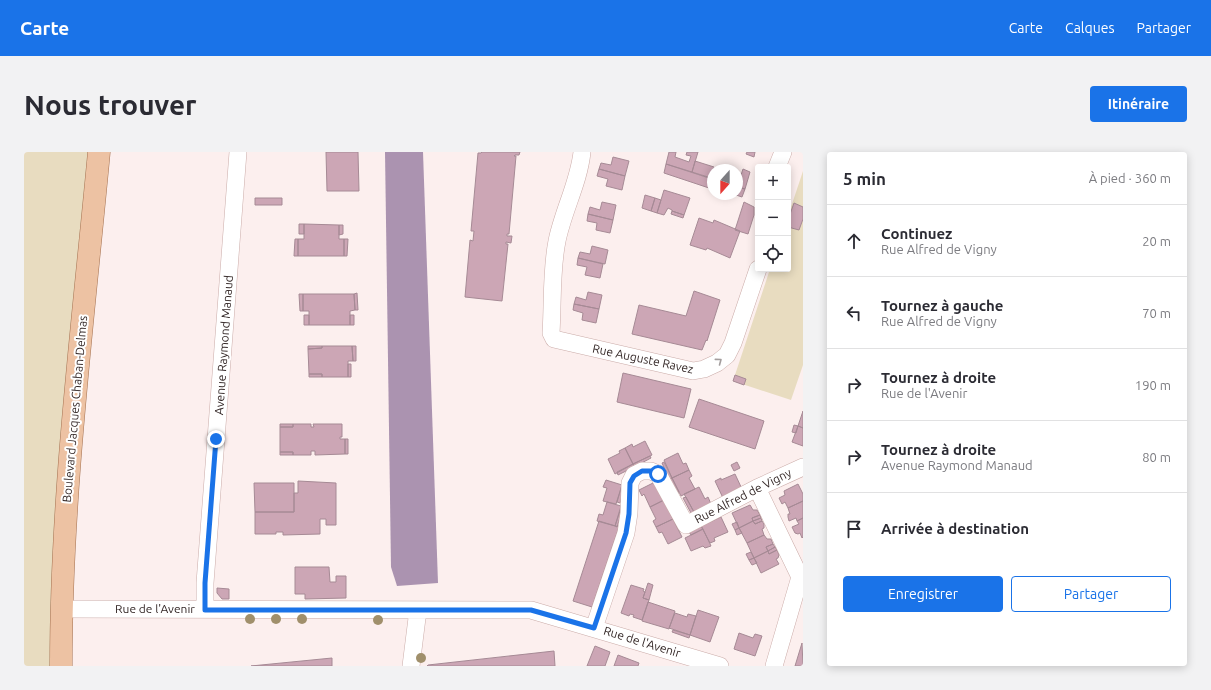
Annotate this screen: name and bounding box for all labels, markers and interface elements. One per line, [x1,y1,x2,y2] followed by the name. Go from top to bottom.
[20,17,69,39] text: Carte
[1009,20,1043,36] text: Carte
[1065,20,1114,36] text: Calques
[1136,20,1191,36] text: Partager
[1090,86,1187,122] button: Itinéraire
[24,89,197,120] text: Nous trouver
[707,164,743,200] north arrow
[755,164,791,272] map controls
[755,164,791,200] button: +
[843,169,886,188] text: 5 min
[1089,171,1171,185] text: À pied · 360 m
[755,200,791,236] button: −
[881,225,952,242] text: Continuez
[843,230,865,252] icon: ahead
[1142,234,1171,248] text: 20 m
[755,236,791,272] button: locate
[881,242,997,256] text: Rue Alfred de Vigny
[212,275,235,415] street label: Avenue Raymond Manaud
[881,297,1004,314] text: Tournez à gauche
[843,302,865,324] icon: left
[1142,306,1171,320] text: 70 m
[881,314,997,328] text: Rue Alfred de Vigny
[60,315,89,503] street label: Boulevard Jacques Chaban-Delmas
[591,341,695,376] street label: Rue Auguste Ravez
[715,358,722,365] one-way arrow
[881,369,996,386] text: Tournez à droite
[843,374,865,396] icon: right
[1135,378,1171,392] text: 190 m
[881,386,967,400] text: Rue de l'Avenir
[207,430,225,448] route end
[881,441,996,458] text: Tournez à droite
[843,446,865,468] icon: right
[1142,450,1171,464] text: 80 m
[881,458,1033,472] text: Avenue Raymond Manaud
[649,465,667,483] route start
[692,465,794,526] street label: Rue Alfred de Vigny
[843,518,865,540] icon: arrive
[881,520,1029,537] text: Arrivée à destination
[843,576,1003,612] button: Enregistrer
[1011,576,1171,612] button: Partager
[115,602,195,615] street label: Rue de l'Avenir
[602,624,683,660] street label: Rue de l'Avenir

